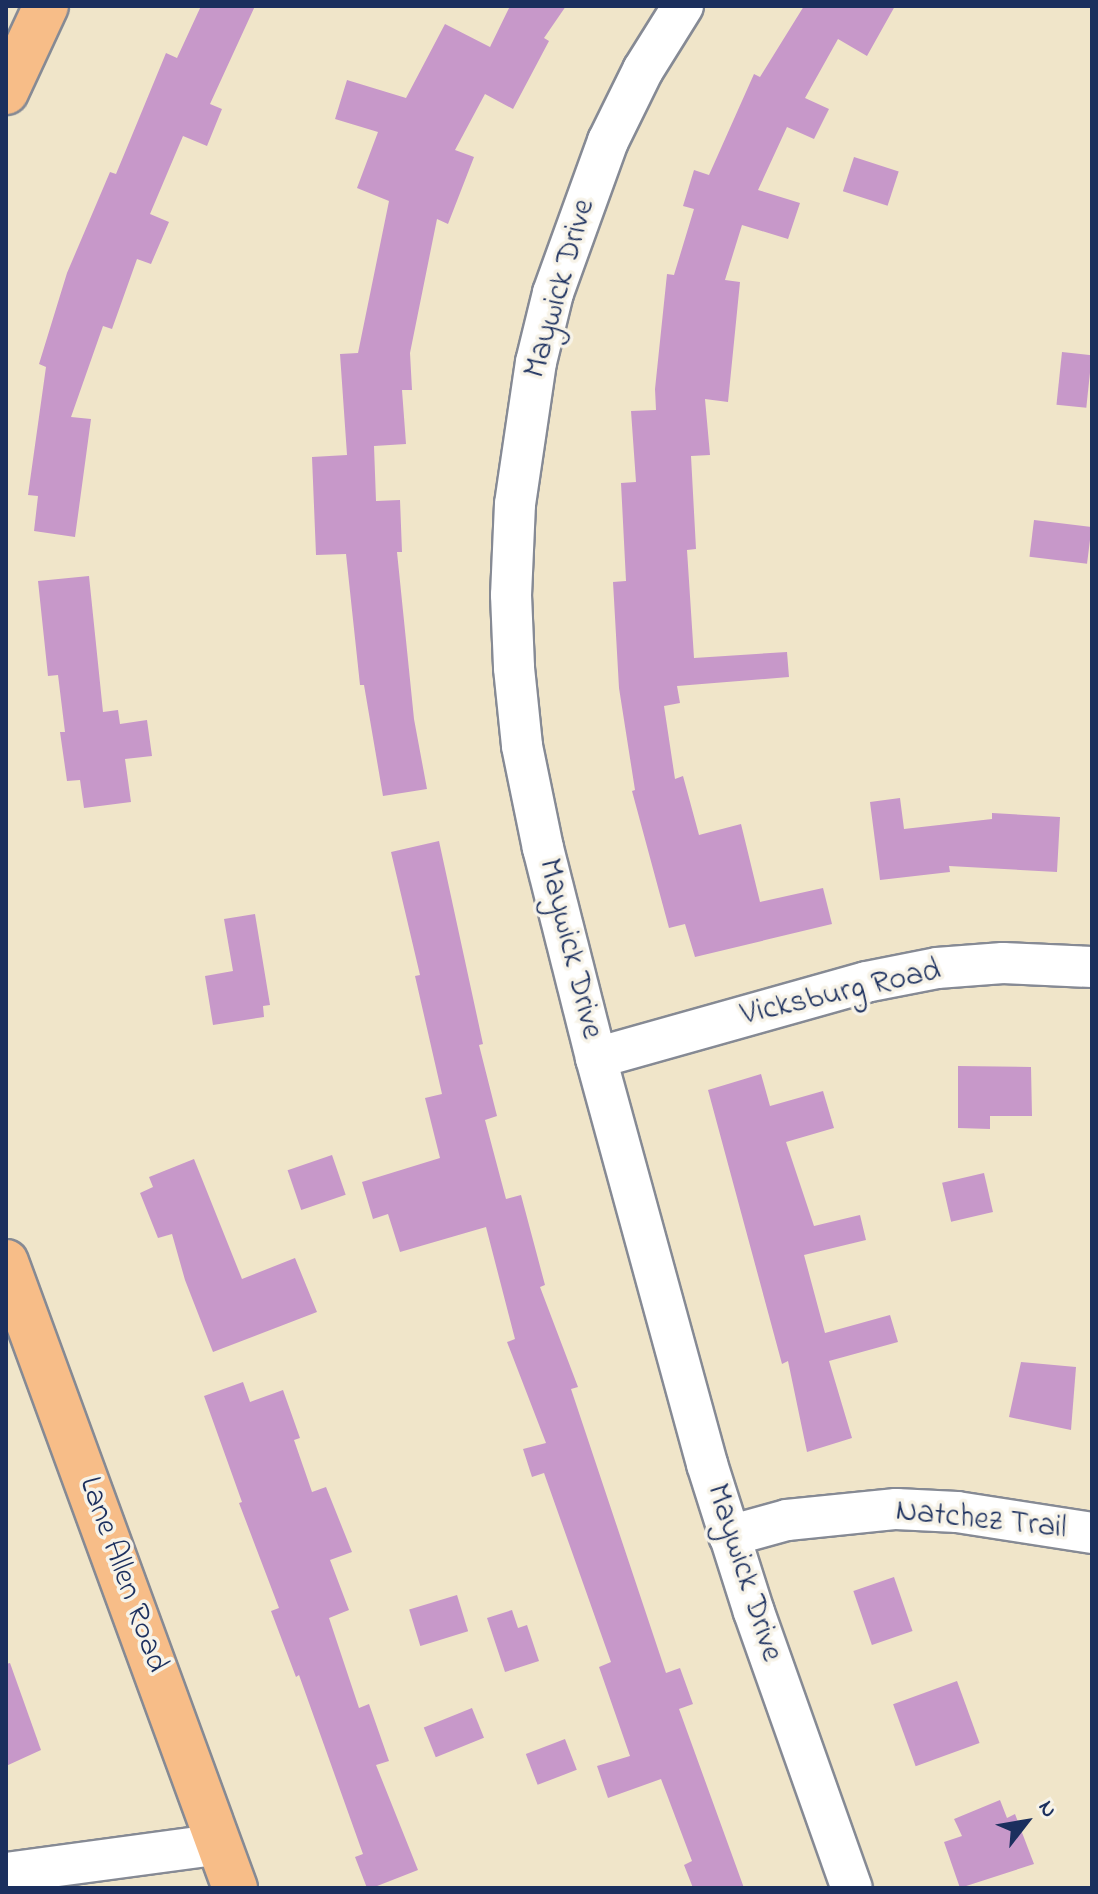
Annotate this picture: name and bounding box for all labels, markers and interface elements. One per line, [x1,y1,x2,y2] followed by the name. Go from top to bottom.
[517,195,605,383] street label: Maywick Drive
[528,855,610,1043] street label: Maywick Drive
[737,952,945,1036] street label: Vicksburg Road
[69,1472,175,1678] street label: Lane Allen Road
[696,1479,790,1667] street label: Maywick Drive
[894,1493,1068,1549] street label: Natchez Trail
[986,1782,1066,1862] north arrow
[1029,1795,1064,1824] text: N

